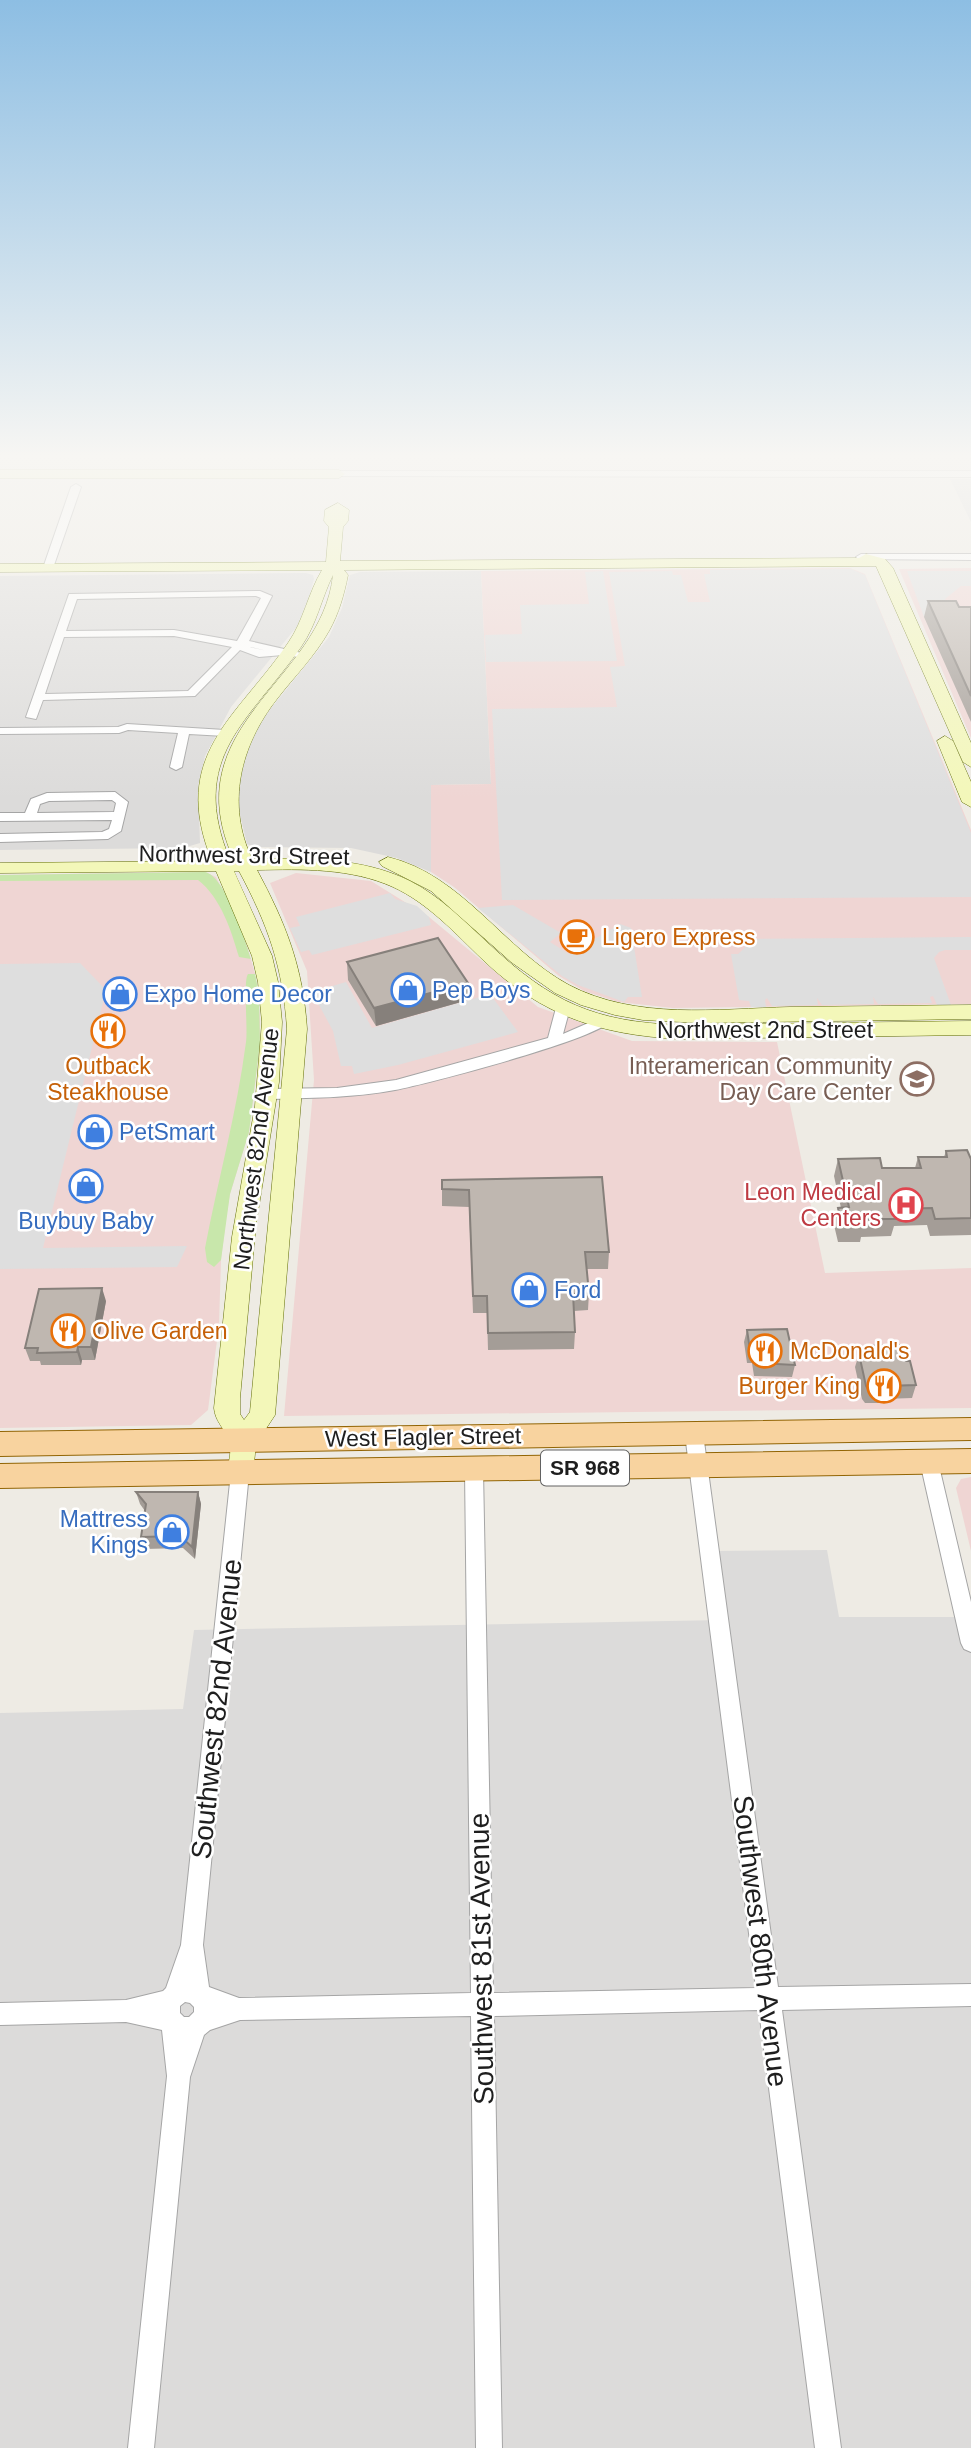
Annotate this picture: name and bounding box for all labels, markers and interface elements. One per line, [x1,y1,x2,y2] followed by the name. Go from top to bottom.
[138,840,350,870] street label: Northwest 3rd Street
[558,918,596,956] cafe icon: Ligero Express
[602,924,755,950] place label: Ligero Express
[389,971,427,1009] shop icon: Pep Boys
[101,975,139,1013] shop icon: Expo Home Decor
[432,977,530,1003] place label: Pep Boys
[144,981,332,1007] place label: Expo Home Decor
[89,1012,127,1050] restaurant icon: Outback Steakhouse
[657,1017,874,1043] street label: Northwest 2nd Street
[228,1026,284,1272] street label: Northwest 82nd Avenue
[47,1053,169,1105] place label: Outback Steakhouse
[629,1053,892,1105] place label: Interamerican Community Day Care Center
[898,1060,936,1098] school or university icon: Interamerican Community Day Care Center
[76,1113,114,1151] shop icon: PetSmart
[119,1119,215,1145] place label: PetSmart
[67,1167,105,1205] shop icon: Buybuy Baby
[744,1179,881,1231] place label: Leon Medical Centers
[887,1186,925,1224] hospital icon: Leon Medical Centers
[18,1208,154,1234] place label: Buybuy Baby
[510,1271,548,1309] shop icon: Ford
[554,1277,601,1303] place label: Ford
[49,1312,87,1350] restaurant icon: Olive Garden
[92,1318,228,1344] place label: Olive Garden
[746,1332,784,1370] restaurant icon: McDonald's
[790,1338,909,1364] place label: McDonald's
[865,1367,903,1405] restaurant icon: Burger King
[739,1373,860,1399] place label: Burger King
[325,1422,522,1452] street label: West Flagler Street
[541,1450,629,1486] road number: SR 968
[60,1506,148,1558] place label: Mattress Kings
[153,1513,191,1551] shop icon: Mattress Kings
[185,1558,248,1861] street label: Southwest 82nd Avenue
[727,1793,794,2089] street label: Southwest 80th Avenue
[463,1813,500,2105] street label: Southwest 81st Avenue

